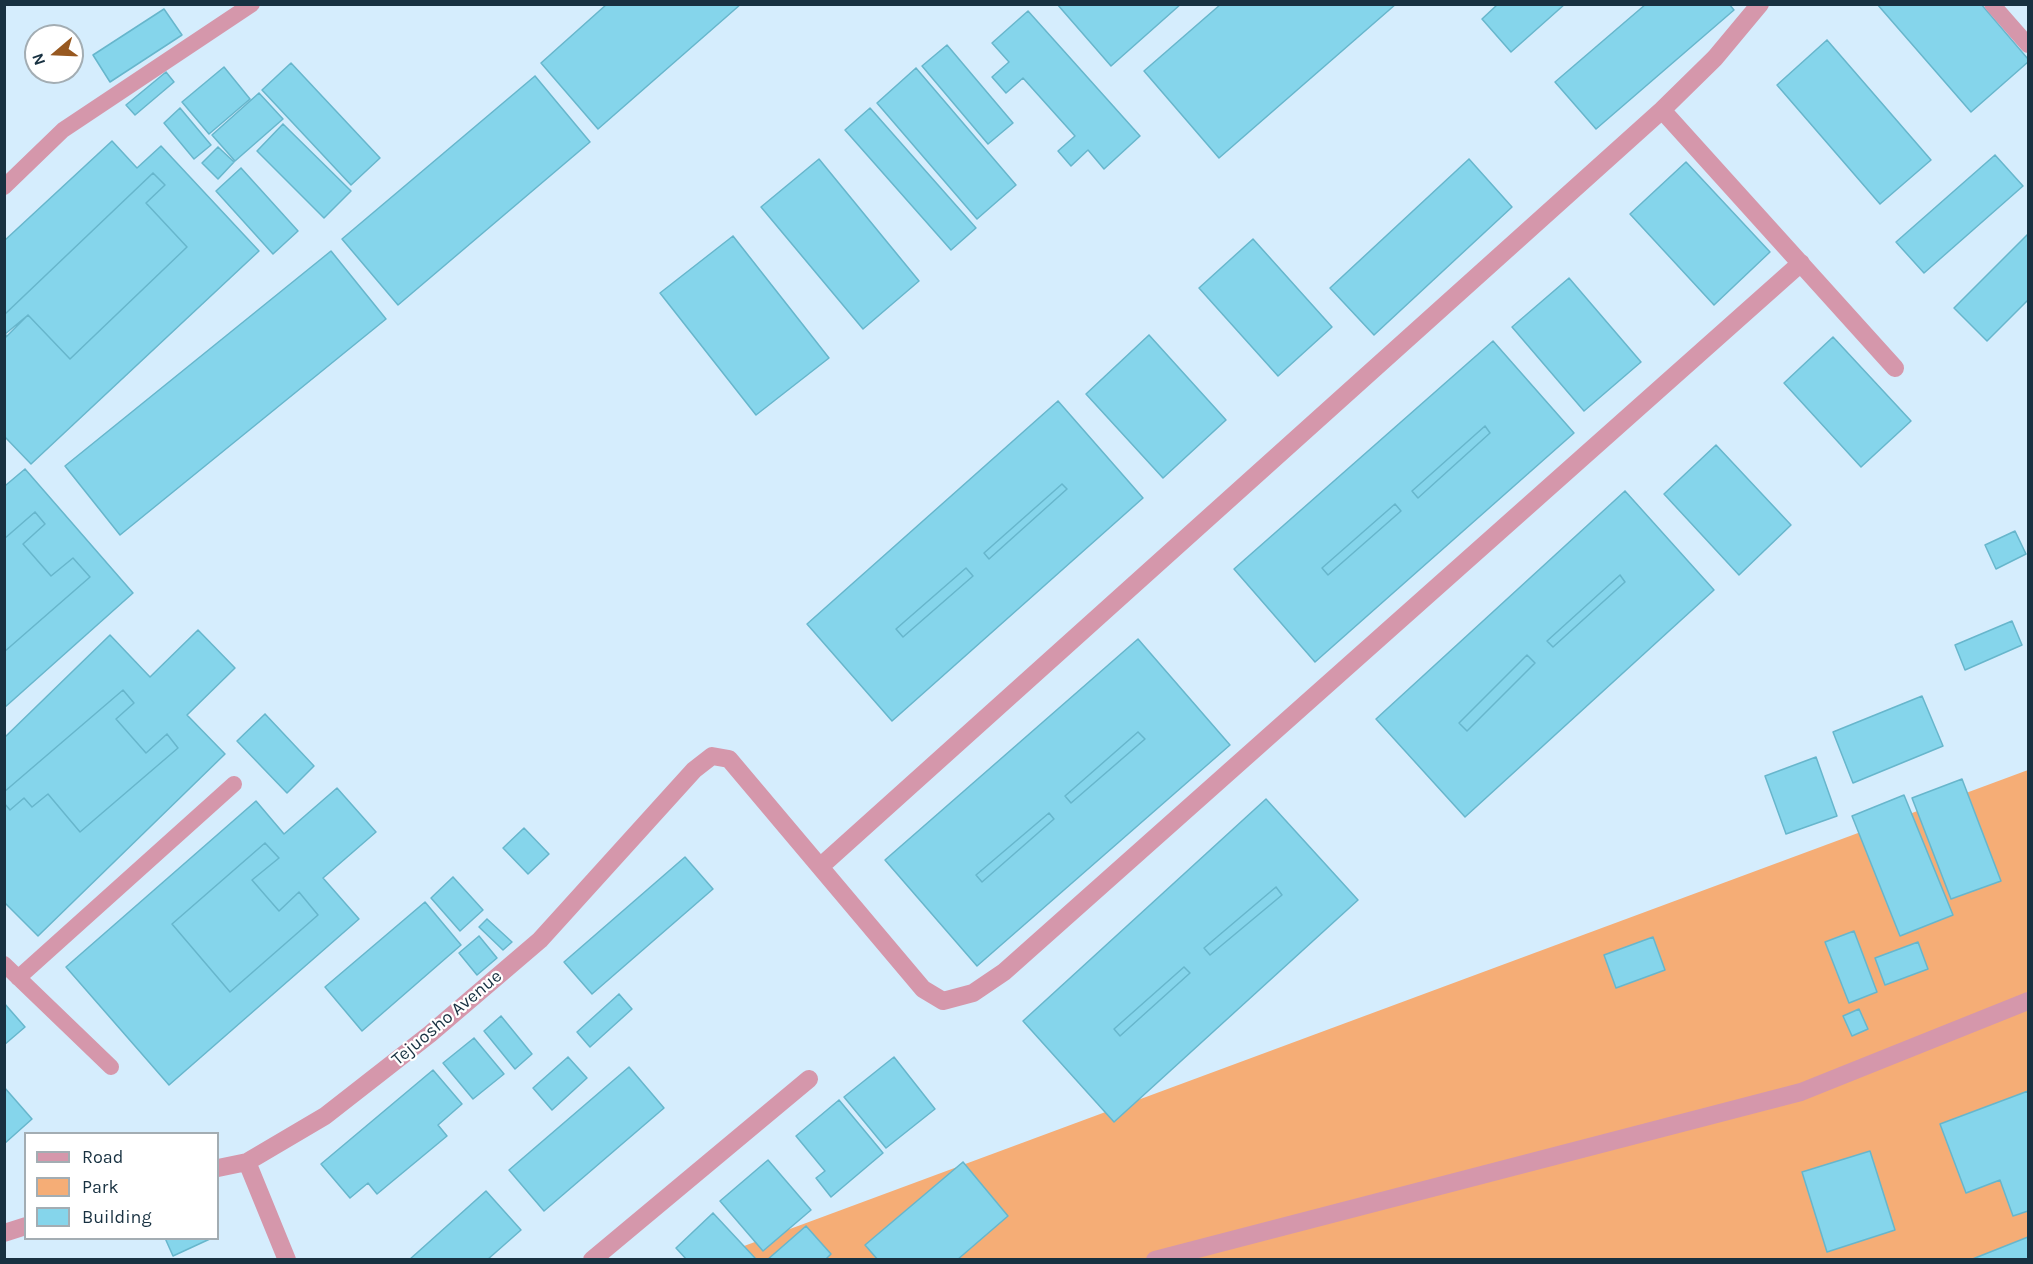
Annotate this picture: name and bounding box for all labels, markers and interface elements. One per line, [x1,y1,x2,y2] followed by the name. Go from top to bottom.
[24,24,84,84] north arrow
[28,51,49,68] text: N
[388,966,506,1070] street label: Tejuosho Avenue
[24,1132,219,1240] legend
[82,1146,123,1168] text: Road
[82,1176,119,1198] text: Park
[82,1206,152,1228] text: Building

